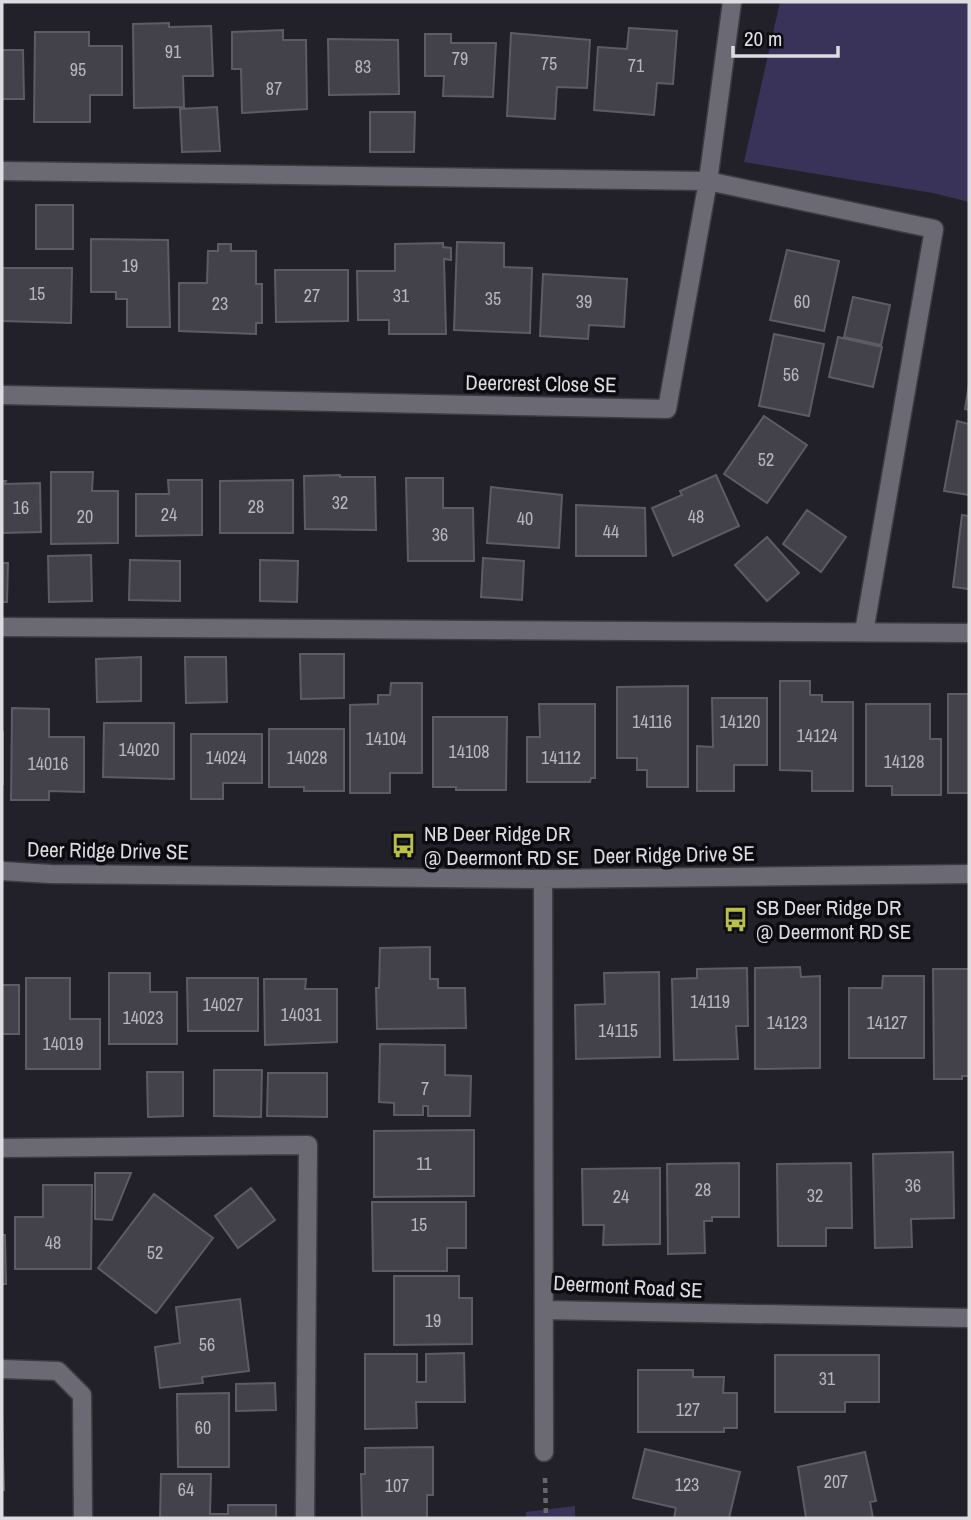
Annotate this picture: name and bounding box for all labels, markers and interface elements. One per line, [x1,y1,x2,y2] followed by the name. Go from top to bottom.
[733,14,838,58] scale bar
[744,24,782,53] text: 20 m
[165,39,182,64] house number: 91
[452,46,468,71] house number: 79
[541,51,557,76] house number: 75
[628,53,645,78] house number: 71
[355,54,371,79] house number: 83
[70,57,86,82] house number: 95
[266,76,282,101] house number: 87
[122,253,138,278] house number: 19
[29,281,45,306] house number: 15
[304,283,320,308] house number: 27
[393,283,410,308] house number: 31
[485,286,501,311] house number: 35
[576,289,592,314] house number: 39
[794,289,810,314] house number: 60
[212,291,228,316] house number: 23
[783,362,799,387] house number: 56
[465,368,617,399] street label: Deercrest Close SE
[758,447,774,472] house number: 52
[332,490,348,515] house number: 32
[248,494,264,519] house number: 28
[13,495,29,520] house number: 16
[161,502,177,527] house number: 24
[77,504,93,529] house number: 20
[688,504,704,529] house number: 48
[517,506,533,531] house number: 40
[603,519,619,544] house number: 44
[432,522,448,547] house number: 36
[632,709,672,734] house number: 14116
[719,709,761,734] house number: 14120
[796,723,838,748] house number: 14124
[365,726,407,751] house number: 14104
[118,737,160,762] house number: 14020
[448,739,490,764] house number: 14108
[205,745,247,770] house number: 14024
[286,745,328,770] house number: 14028
[541,745,581,770] house number: 14112
[883,749,925,774] house number: 14128
[27,751,69,776] house number: 14016
[424,819,579,872] place label: NB Deer Ridge DR @ Deermont RD SE
[390,832,418,860] bus stop icon: NB Deer Ridge DR @ Deermont RD SE
[27,835,189,866] street label: Deer Ridge Drive SE
[593,839,755,870] street label: Deer Ridge Drive SE
[756,893,911,946] place label: SB Deer Ridge DR @ Deermont RD SE
[722,906,750,934] bus stop icon: SB Deer Ridge DR @ Deermont RD SE
[690,989,730,1014] house number: 14119
[202,992,244,1017] house number: 14027
[280,1002,322,1027] house number: 14031
[122,1005,164,1030] house number: 14023
[766,1010,808,1035] house number: 14123
[866,1010,908,1035] house number: 14127
[598,1018,638,1043] house number: 14115
[42,1031,84,1056] house number: 14019
[421,1076,429,1101] house number: 7
[416,1151,432,1176] house number: 11
[905,1173,921,1198] house number: 36
[695,1177,711,1202] house number: 28
[807,1183,823,1208] house number: 32
[613,1184,629,1209] house number: 24
[411,1212,427,1237] house number: 15
[45,1230,61,1255] house number: 48
[147,1240,163,1265] house number: 52
[553,1268,703,1305] street label: Deermont Road SE
[425,1308,441,1333] house number: 19
[199,1332,215,1357] house number: 56
[819,1366,836,1391] house number: 31
[676,1397,700,1422] house number: 127
[195,1415,211,1440] house number: 60
[824,1469,848,1494] house number: 207
[675,1472,699,1497] house number: 123
[385,1473,409,1498] house number: 107
[178,1477,194,1502] house number: 64

